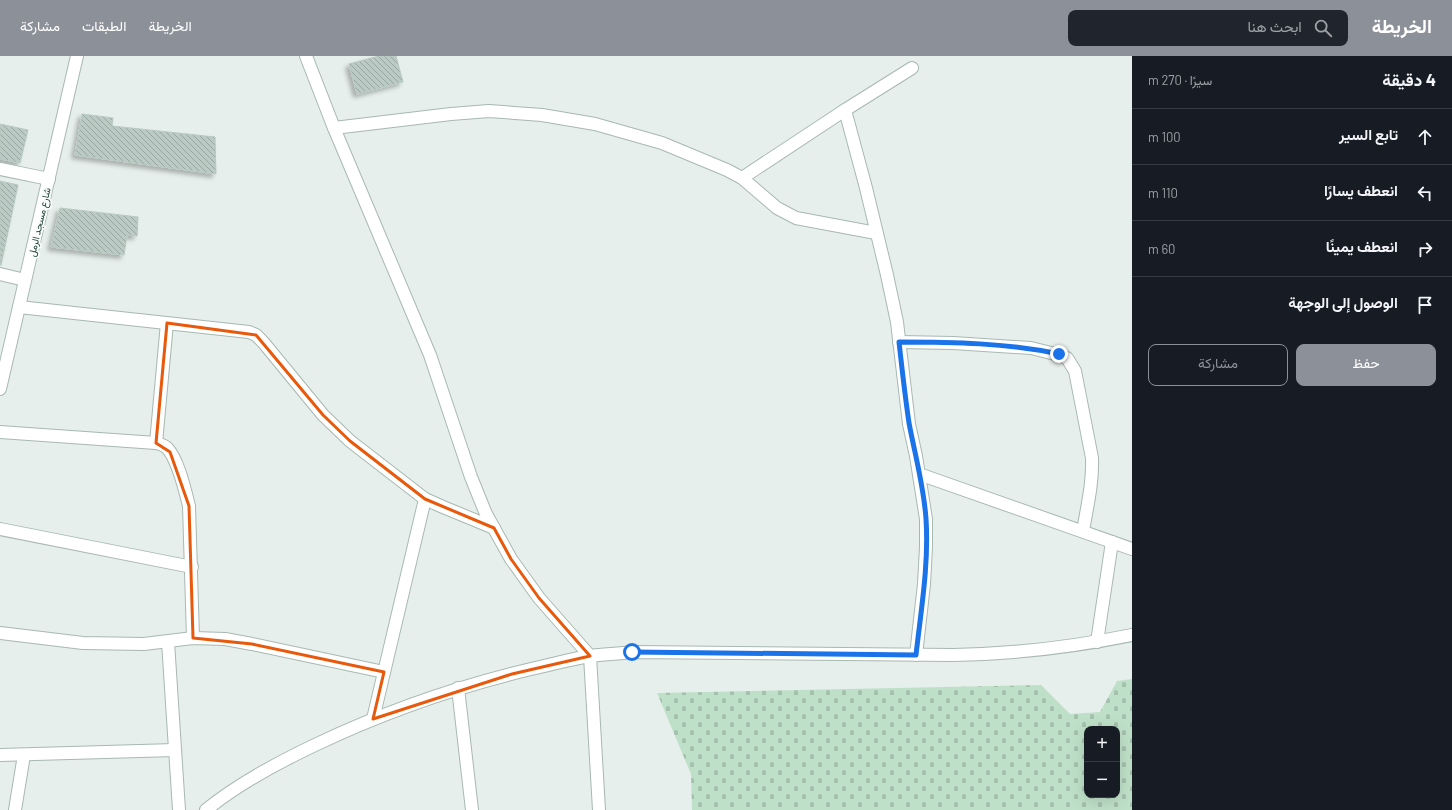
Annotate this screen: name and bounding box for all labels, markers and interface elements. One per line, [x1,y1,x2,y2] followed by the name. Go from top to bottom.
[1068,10,1348,46] search box
[1372,14,1432,37] text: الخريطة
[20,17,60,34] text: مشاركة
[82,17,126,34] text: الطبقات
[148,17,192,34] text: الخريطة
[1247,17,1302,35] text: ابحث هنا
[1312,17,1334,39] icon: search
[1382,69,1436,89] text: 4 دقيقة
[1148,72,1212,88] text: سيرًا · 270 m
[1339,125,1398,143] text: تابع السير
[1414,126,1436,148] icon: ahead
[1148,129,1181,145] text: 100 m
[1324,181,1398,199] text: انعطف يسارًا
[1414,182,1436,204] icon: left
[1148,185,1178,201] text: 110 m
[25,186,54,258] street label: شارع مسجد الرمل
[1326,237,1398,255] text: انعطف يمينًا
[1414,238,1436,260] icon: right
[1148,241,1175,257] text: 60 m
[1288,293,1398,311] text: الوصول إلى الوجهة
[1414,294,1436,316] icon: arrive
[1148,344,1288,386] button: مشاركة
[1296,344,1436,386] button: حفظ
[1050,345,1068,363] route end
[623,643,641,661] route start
[1084,726,1120,798] map controls
[1084,726,1120,762] button: +
[1084,762,1120,798] button: −

